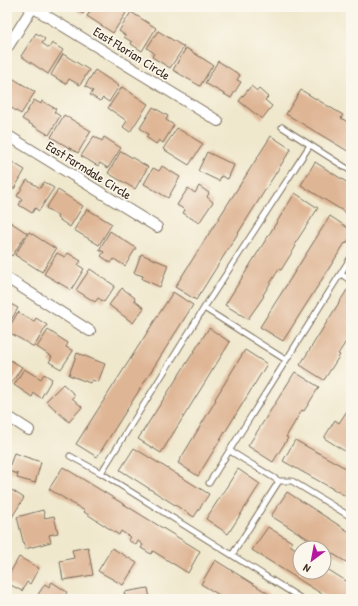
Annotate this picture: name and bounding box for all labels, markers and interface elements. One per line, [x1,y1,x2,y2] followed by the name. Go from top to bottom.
[90,22,174,84] street label: East Florian Circle
[43,136,135,204] street label: East Farmdale Circle
[292,540,332,580] north arrow
[300,561,313,576] text: N

